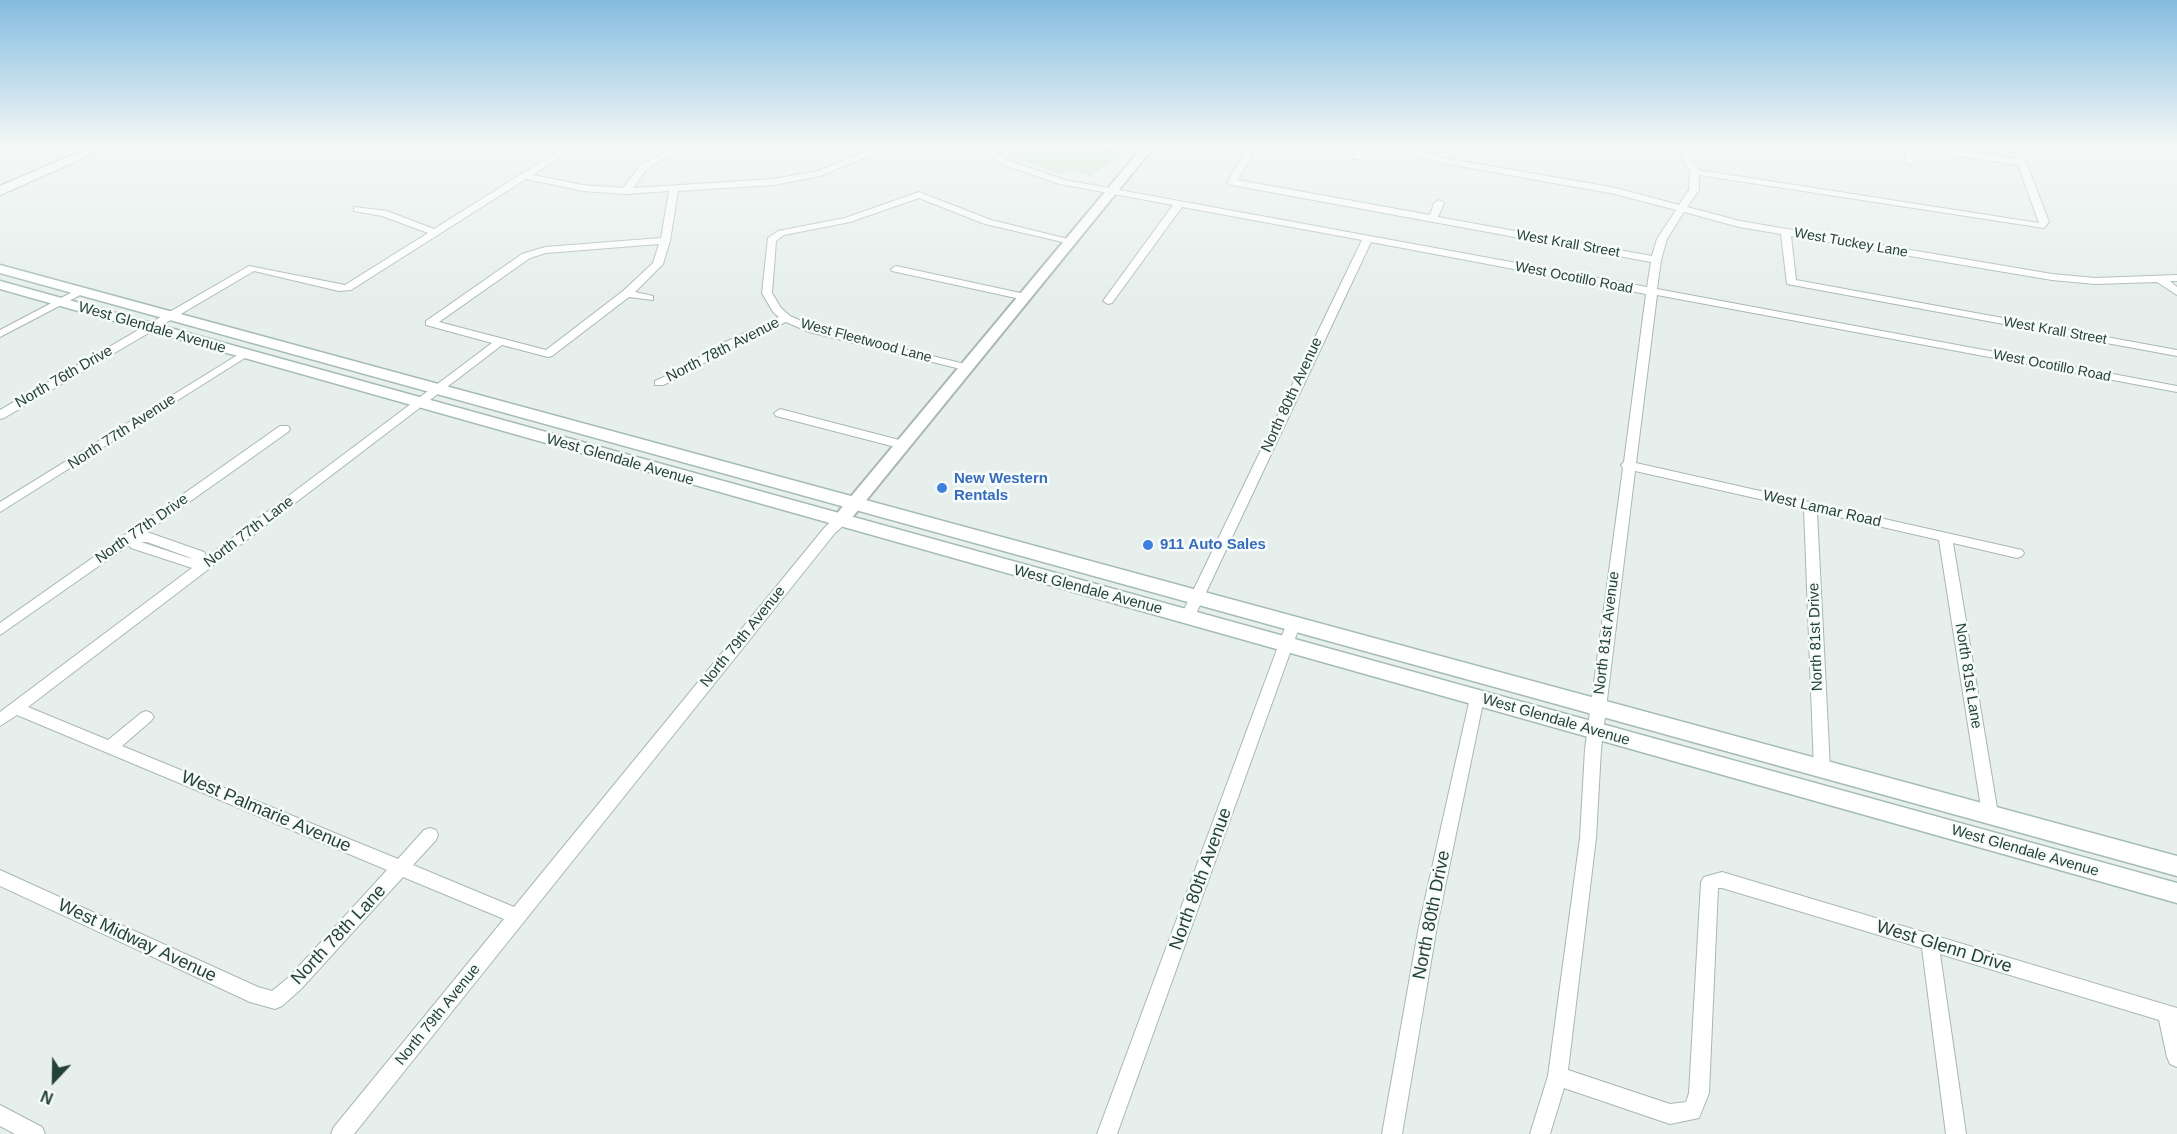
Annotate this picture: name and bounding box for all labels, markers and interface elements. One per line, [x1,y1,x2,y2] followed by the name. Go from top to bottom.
[1793,225,1909,261] street label: West Tuckey Lane
[1515,227,1621,261] street label: West Krall Street
[1514,258,1634,298] street label: West Ocotillo Road
[76,298,228,358] street label: West Glendale Avenue
[663,314,783,386] street label: North 78th Avenue
[2002,314,2108,348] street label: West Krall Street
[799,315,933,367] street label: West Fleetwood Lane
[1257,335,1327,455] street label: North 80th Avenue
[12,342,116,412] street label: North 76th Drive
[1992,346,2112,386] street label: West Ocotillo Road
[65,390,179,474] street label: North 77th Avenue
[544,430,696,490] street label: West Glendale Avenue
[954,470,1048,505] place label: New Western Rentals
[935,481,949,495] marker: New Western Rentals
[1761,487,1883,531] street label: West Lamar Road
[92,490,192,568] street label: North 77th Drive
[201,492,297,572] street label: North 77th Lane
[1160,536,1266,554] place label: 911 Auto Sales
[1141,538,1155,552] marker: 911 Auto Sales
[1012,562,1164,618] street label: West Glendale Avenue
[1591,570,1623,696] street label: North 81st Avenue
[697,583,789,691] street label: North 79th Avenue
[1805,583,1827,691] street label: North 81st Drive
[1951,622,1985,730] street label: North 81st Lane
[1480,690,1632,750] street label: West Glendale Avenue
[178,766,354,858] street label: West Palmarie Avenue
[1165,805,1237,953] street label: North 80th Avenue
[1949,821,2101,881] street label: West Glendale Avenue
[1409,849,1455,981] street label: North 80th Drive
[287,880,391,990] street label: North 78th Lane
[54,895,220,987] street label: West Midway Avenue
[1874,916,2014,978] street label: West Glenn Drive
[392,961,484,1069] street label: North 79th Avenue
[24,1050,84,1110] north arrow
[39,1087,56,1107] text: N

